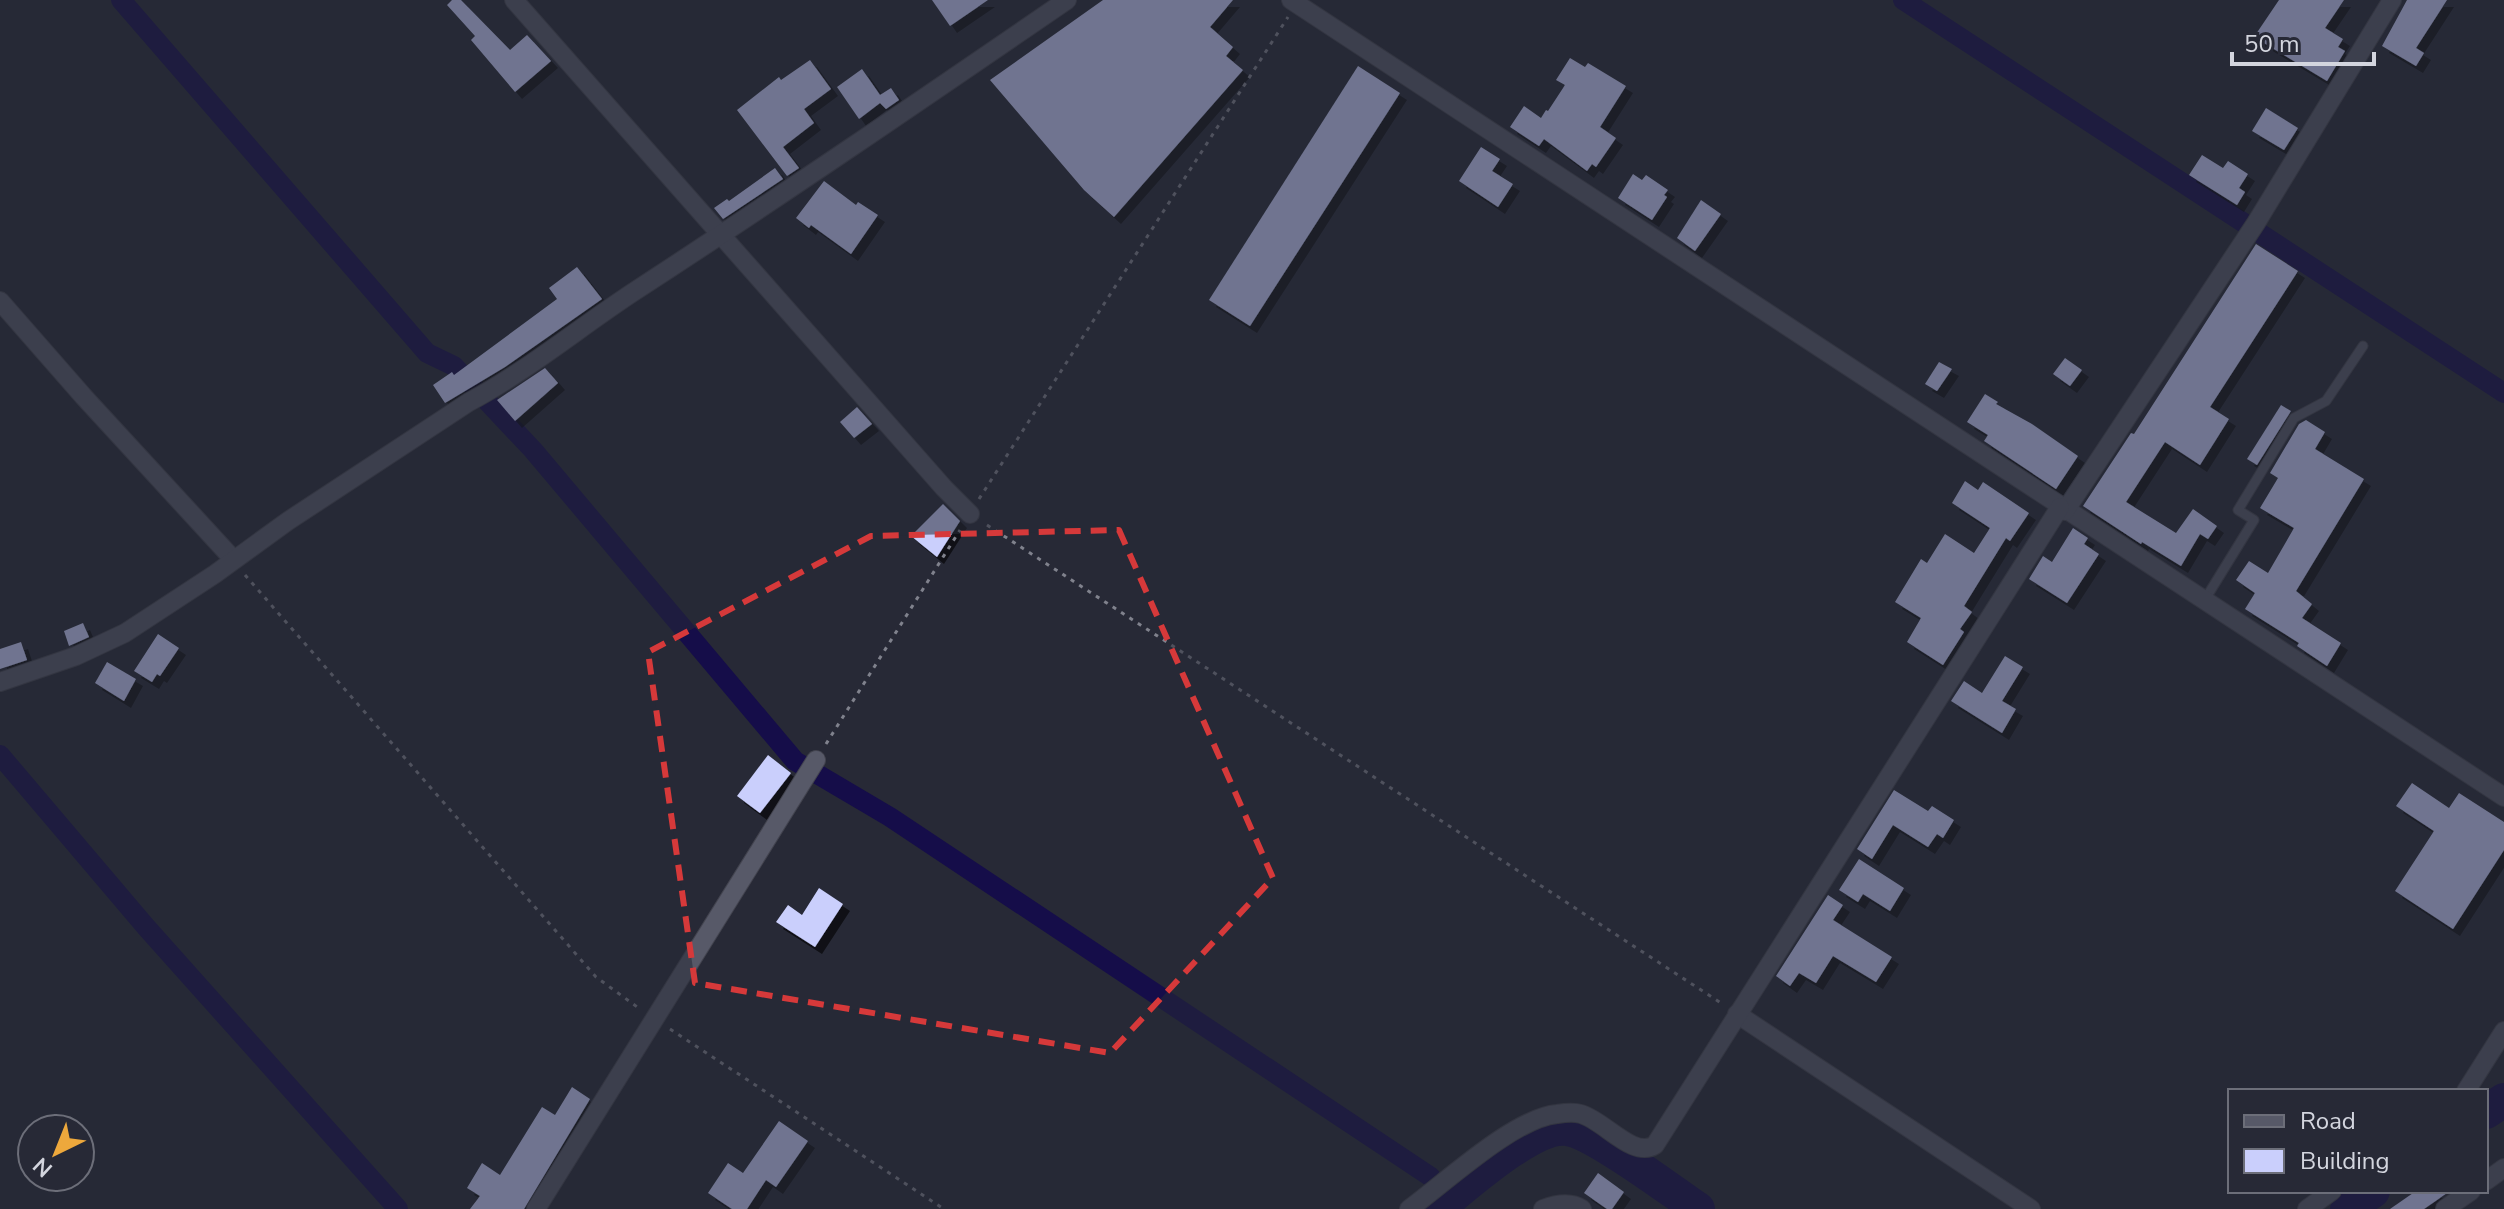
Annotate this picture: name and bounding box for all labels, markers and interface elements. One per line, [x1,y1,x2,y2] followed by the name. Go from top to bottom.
[2232,16,2374,66] scale bar
[2244,28,2300,60] text: 50 m
[2228,1089,2488,1193] legend
[2300,1105,2356,1137] text: Road
[16,1113,96,1193] north arrow
[2300,1145,2390,1177] text: Building
[27,1150,59,1183] text: N

